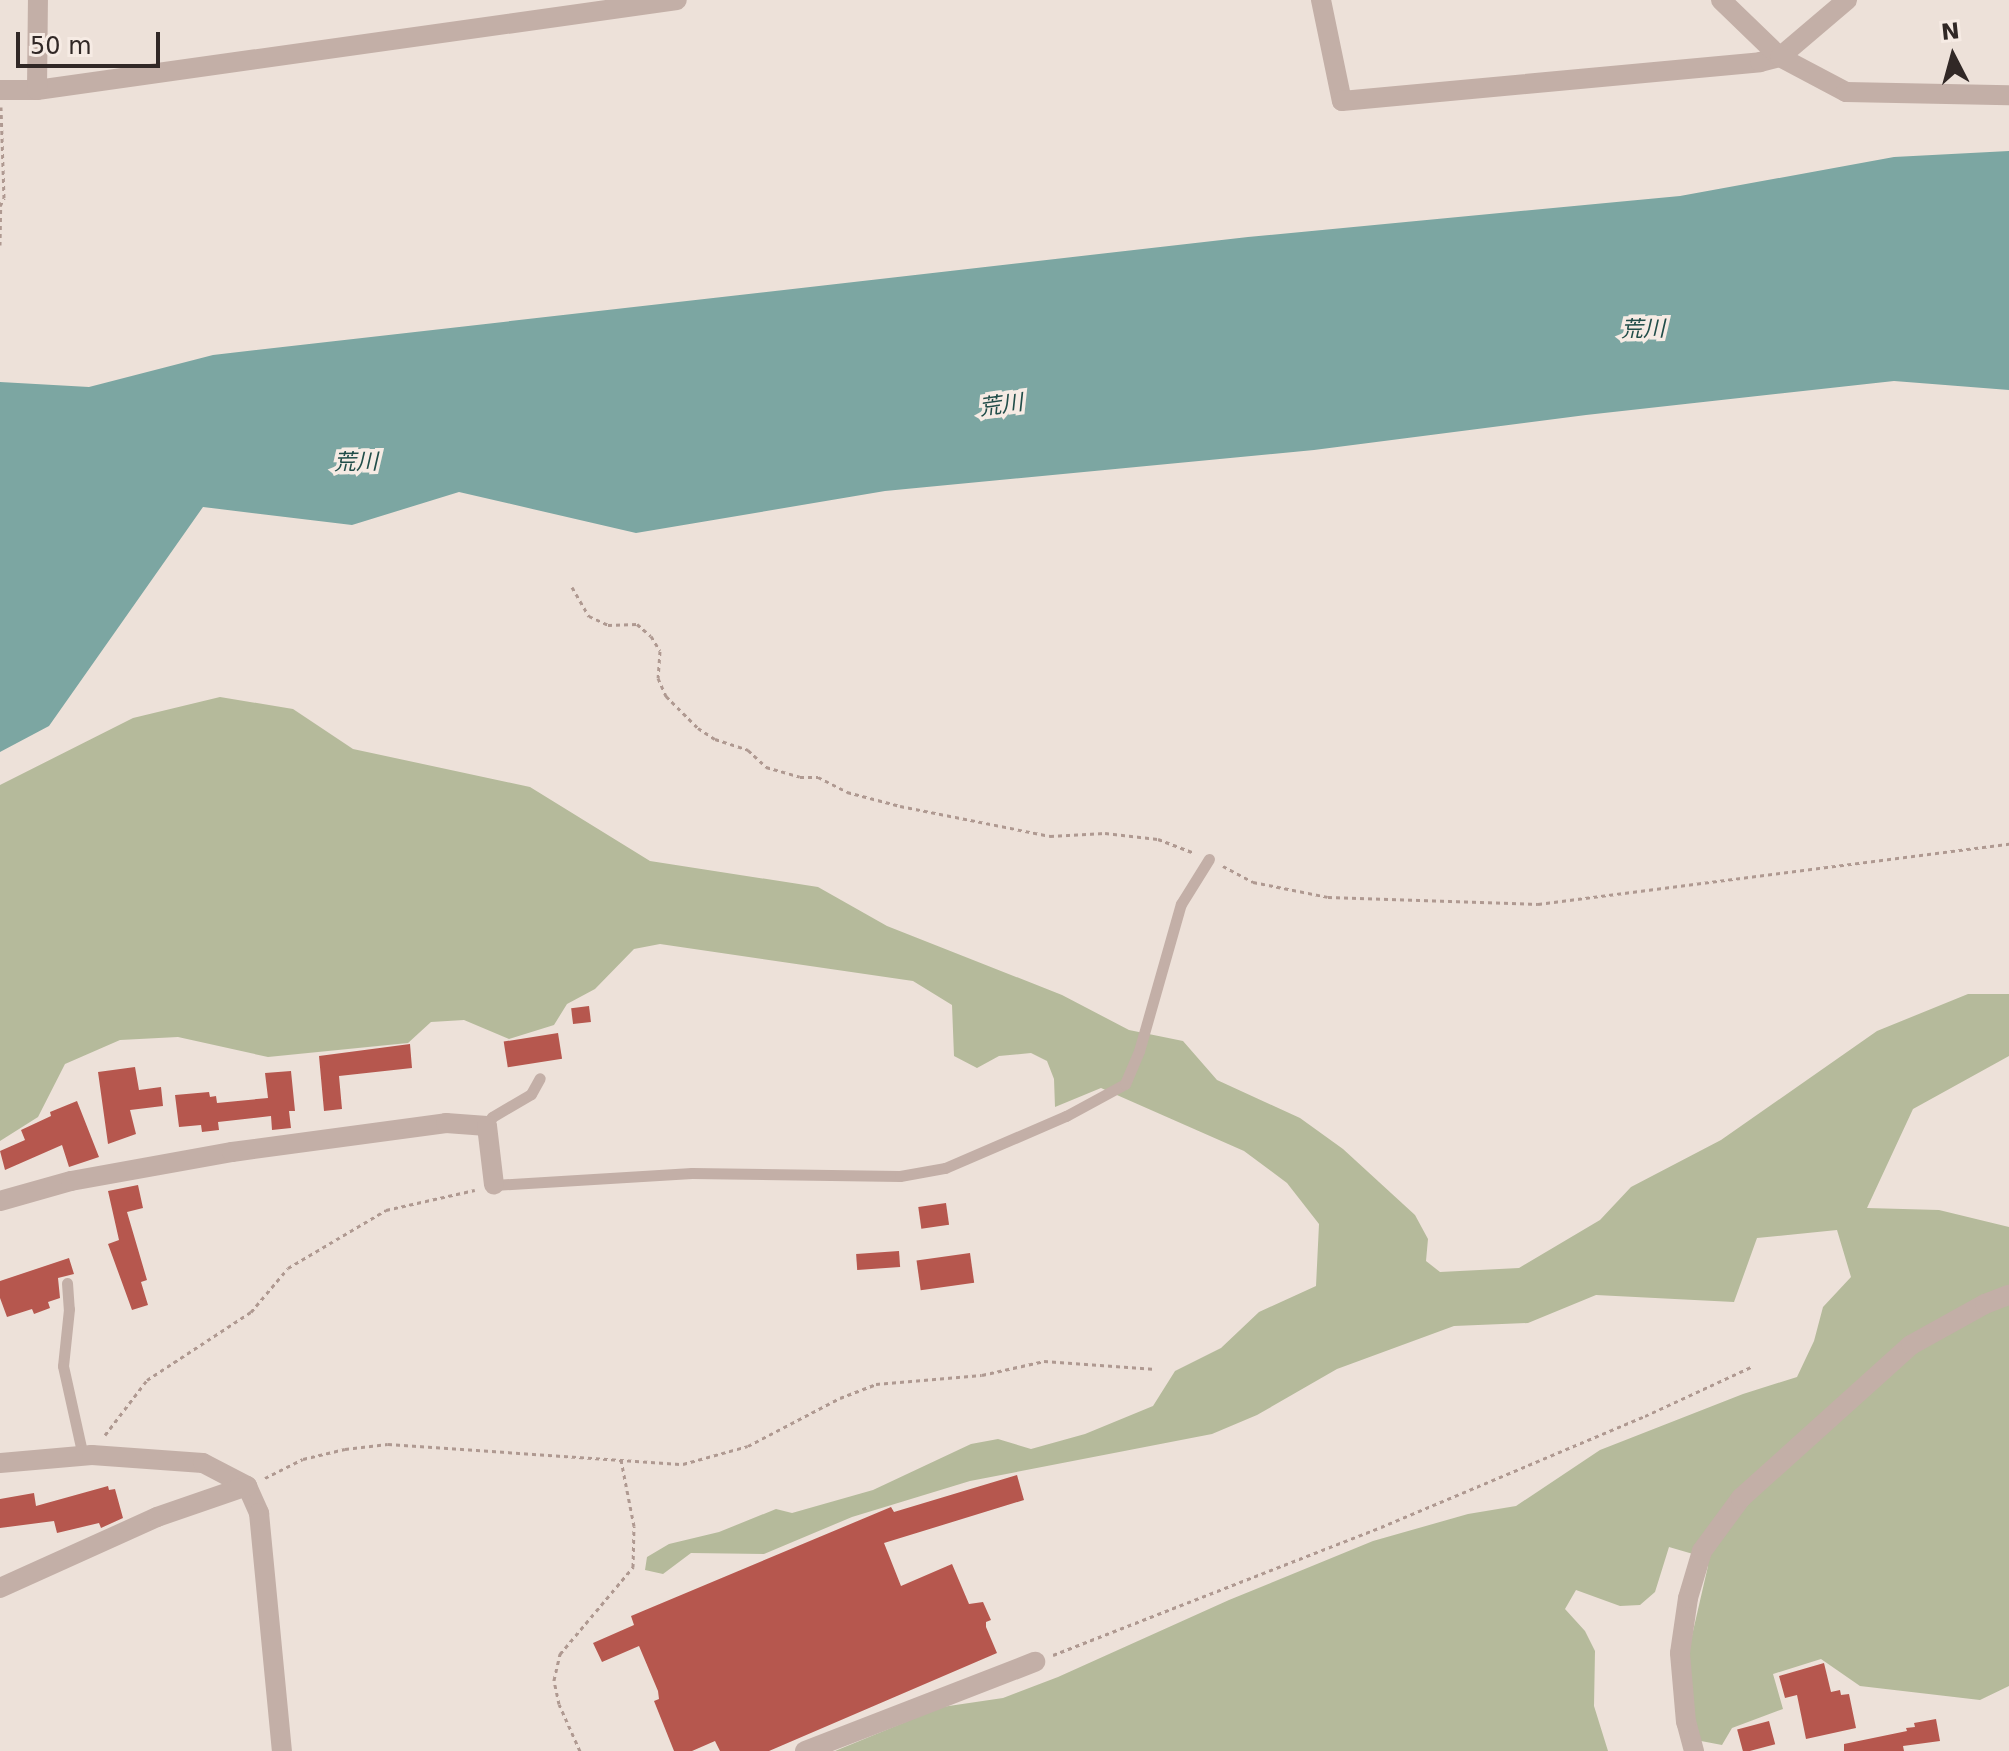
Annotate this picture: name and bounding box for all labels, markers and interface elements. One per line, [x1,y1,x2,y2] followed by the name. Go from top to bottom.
[20,16,164,66] scale bar
[1913,16,1993,96] north arrow
[1940,18,1961,45] text: N
[30,32,92,60] text: 50 m
[1621,315,1665,343] water label: 荒川
[977,389,1025,421] water label: 荒川
[334,448,378,476] water label: 荒川

